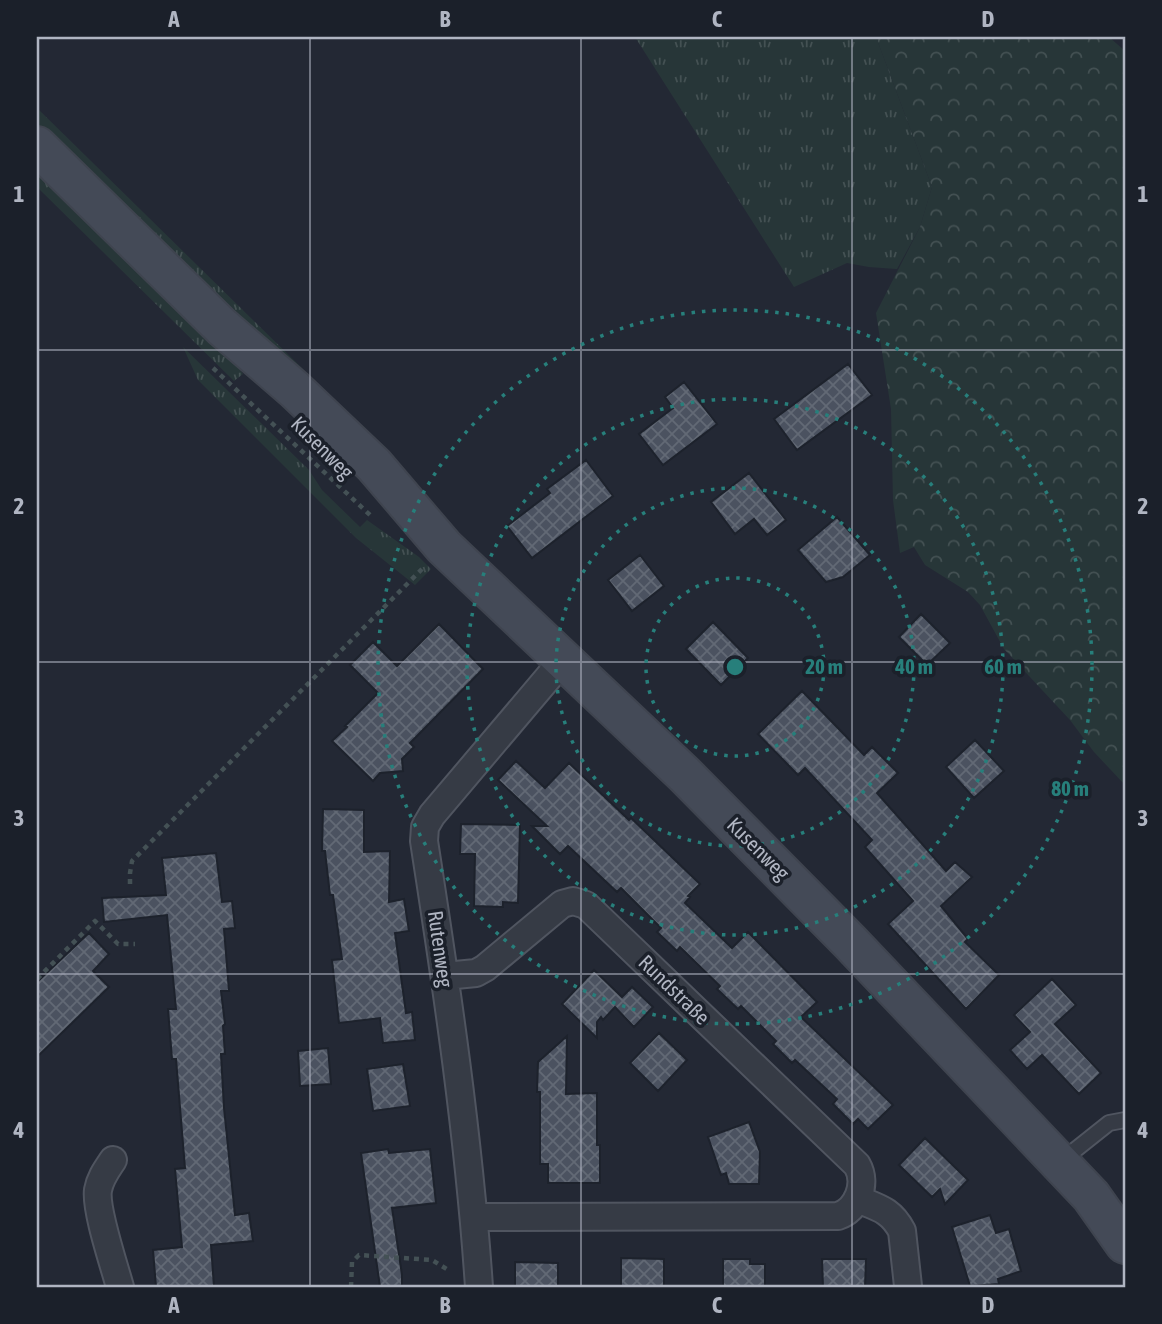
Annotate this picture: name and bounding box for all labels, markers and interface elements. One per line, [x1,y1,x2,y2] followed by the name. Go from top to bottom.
[167,6,180,32] text: A
[440,6,451,32] text: B
[712,6,723,32] text: C
[982,6,995,32] text: D
[14,181,25,207] text: 1
[1138,181,1149,207] text: 1
[287,411,359,483] street label: Kusenweg
[14,493,24,519] text: 2
[1138,493,1148,519] text: 2
[805,654,843,678] text: 20 m
[894,654,933,678] text: 40 m
[984,654,1022,678] text: 60 m
[723,655,747,679] centre of rings
[1051,776,1089,800] text: 80 m
[14,805,24,831] text: 3
[1138,805,1148,831] text: 3
[723,812,795,884] street label: Kusenweg
[424,909,458,989] street label: Rutenweg
[634,950,715,1029] street label: Rundstraße
[13,1117,25,1143] text: 4
[1137,1117,1149,1143] text: 4
[167,1292,180,1318] text: A
[440,1292,451,1318] text: B
[712,1292,723,1318] text: C
[982,1292,995,1318] text: D

